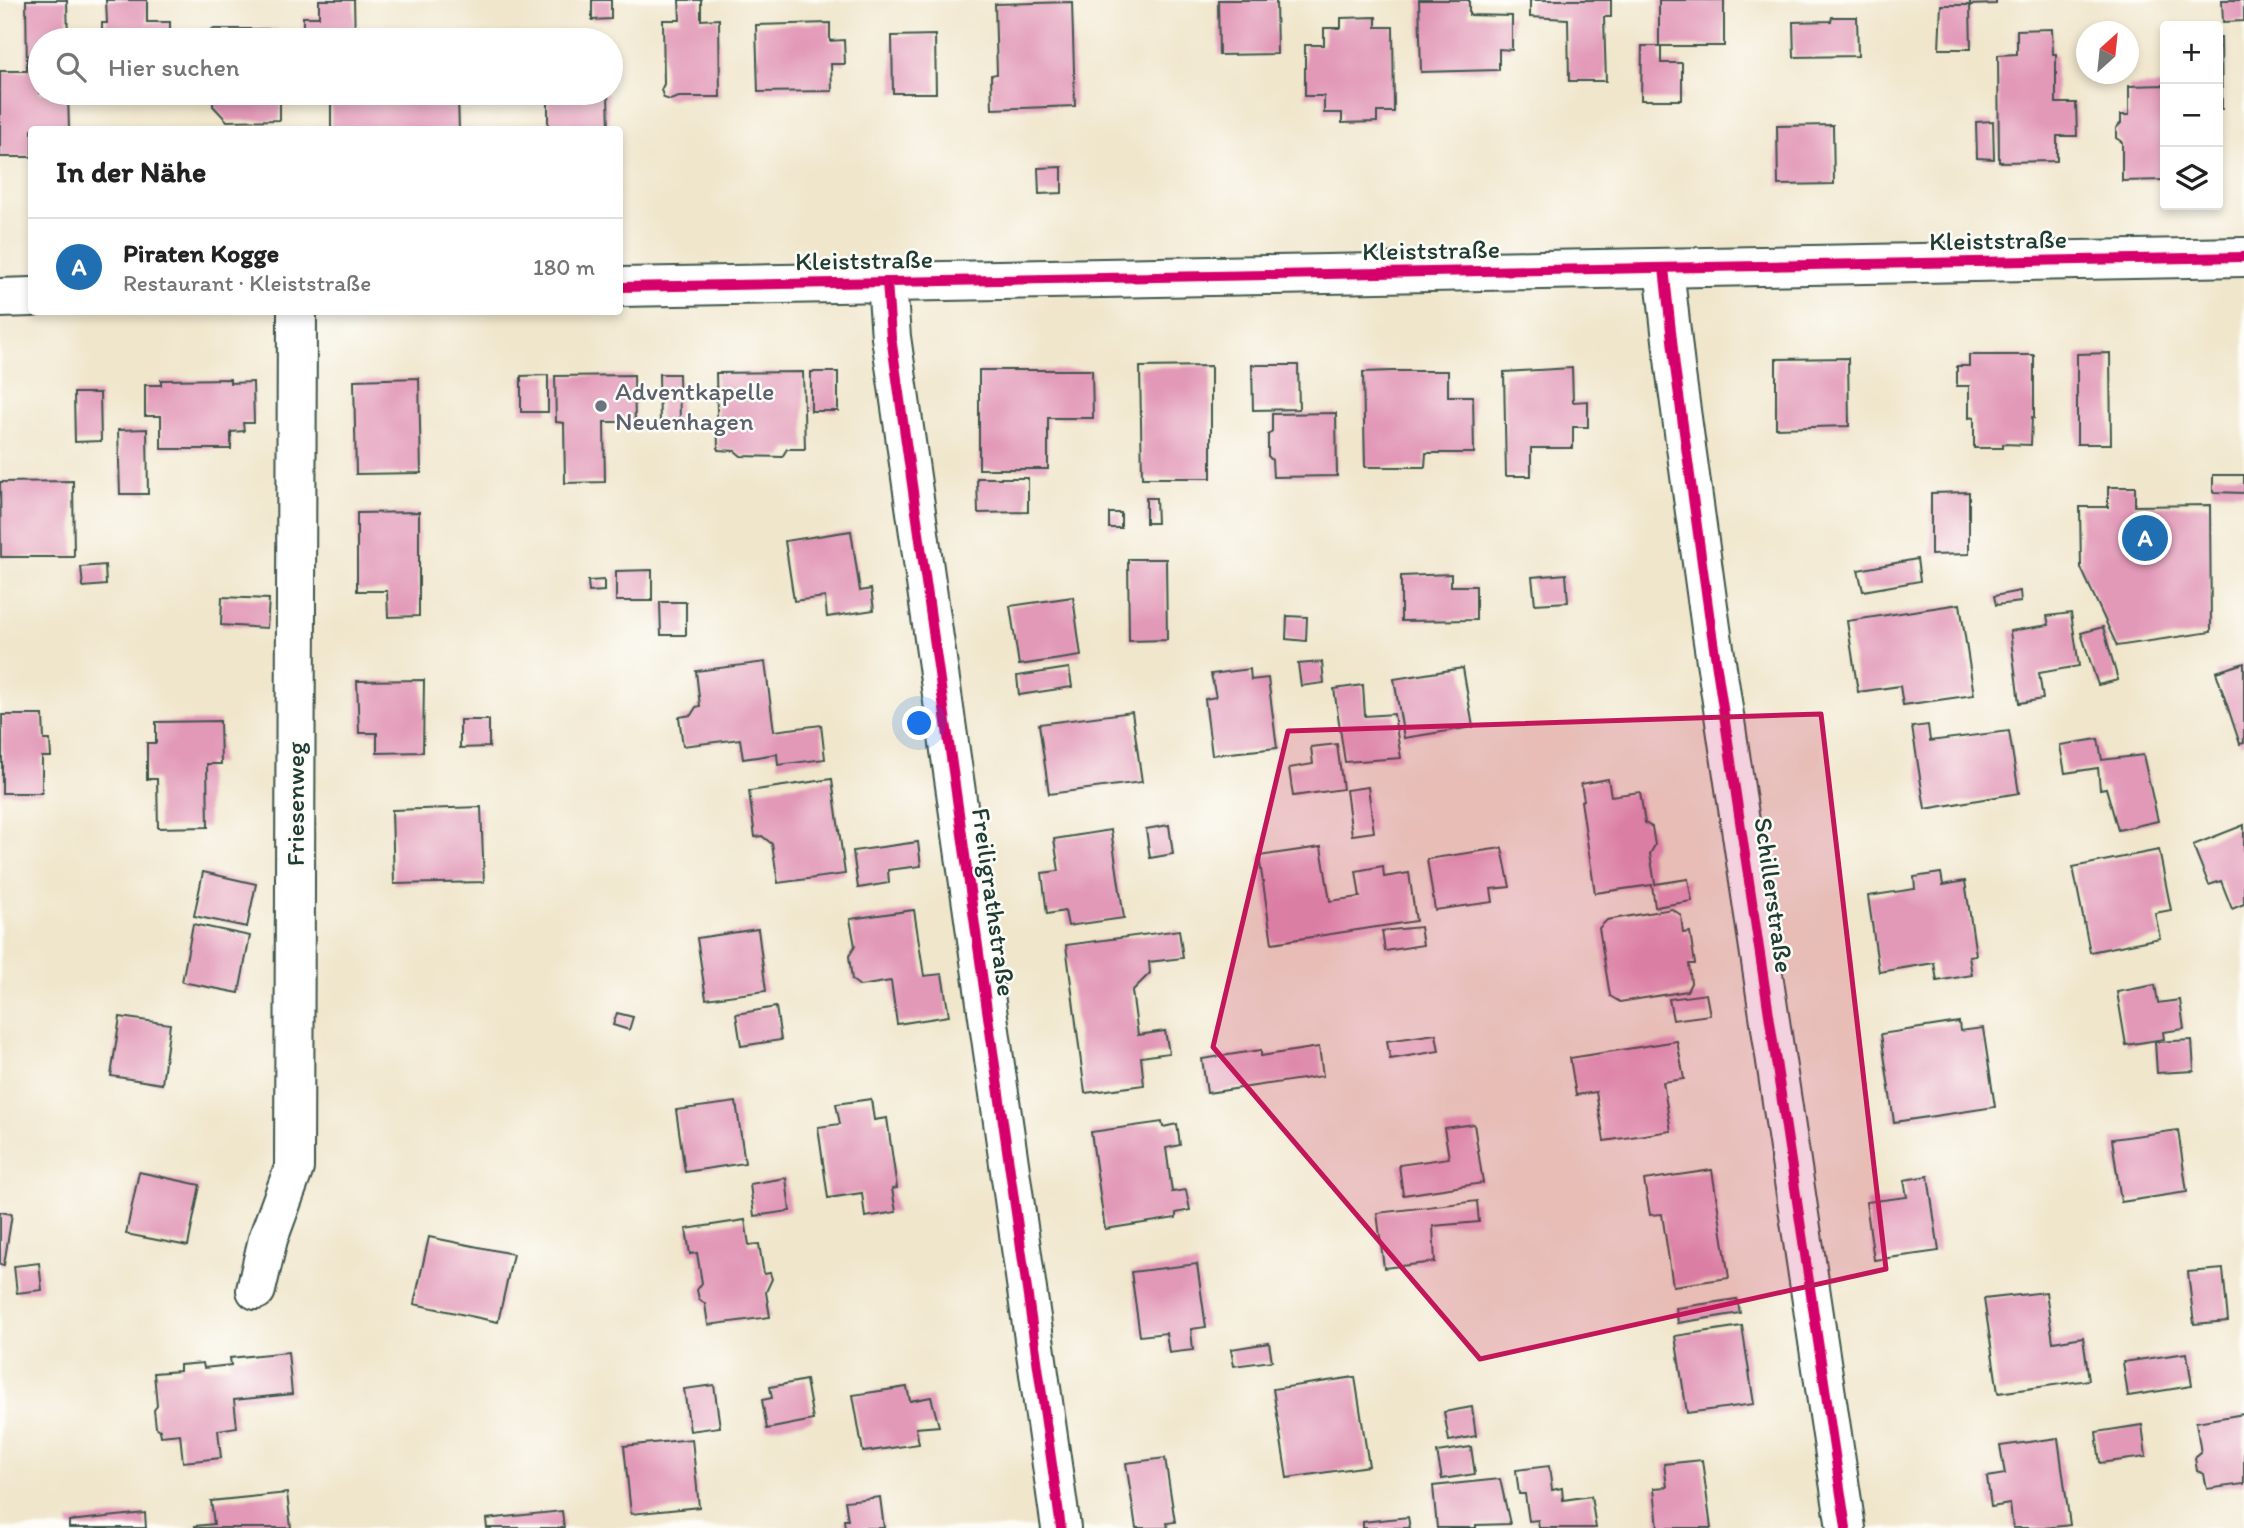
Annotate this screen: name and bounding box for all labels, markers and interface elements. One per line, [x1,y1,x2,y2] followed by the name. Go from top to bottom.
[2076,21,2139,84] north arrow
[2160,21,2223,210] map controls
[2160,21,2223,84] button: +
[28,28,623,105] search box
[52,48,90,86] icon: search
[108,51,240,83] text: Hier suchen
[2160,84,2223,147] button: −
[2160,147,2223,210] button: layers
[56,153,206,190] text: In der Nähe
[1929,223,2067,257] street label: Kleiststraße
[1362,233,1500,267] street label: Kleiststraße
[123,237,279,269] text: Piraten Kogge
[795,243,933,277] street label: Kleiststraße
[72,253,86,281] text: A
[533,253,595,281] text: 180 m
[123,269,371,297] text: Restaurant · Kleiststraße
[615,375,774,437] place label: Adventkapelle Neuenhagen
[593,398,609,414] marker: Adventkapelle Neuenhagen
[2122,512,2168,564] pin: A
[902,706,936,740] your location
[279,741,311,866] street label: Friesenweg
[965,806,1023,998] street label: Freiligrathstraße
[1747,815,1801,975] street label: Schillerstraße

